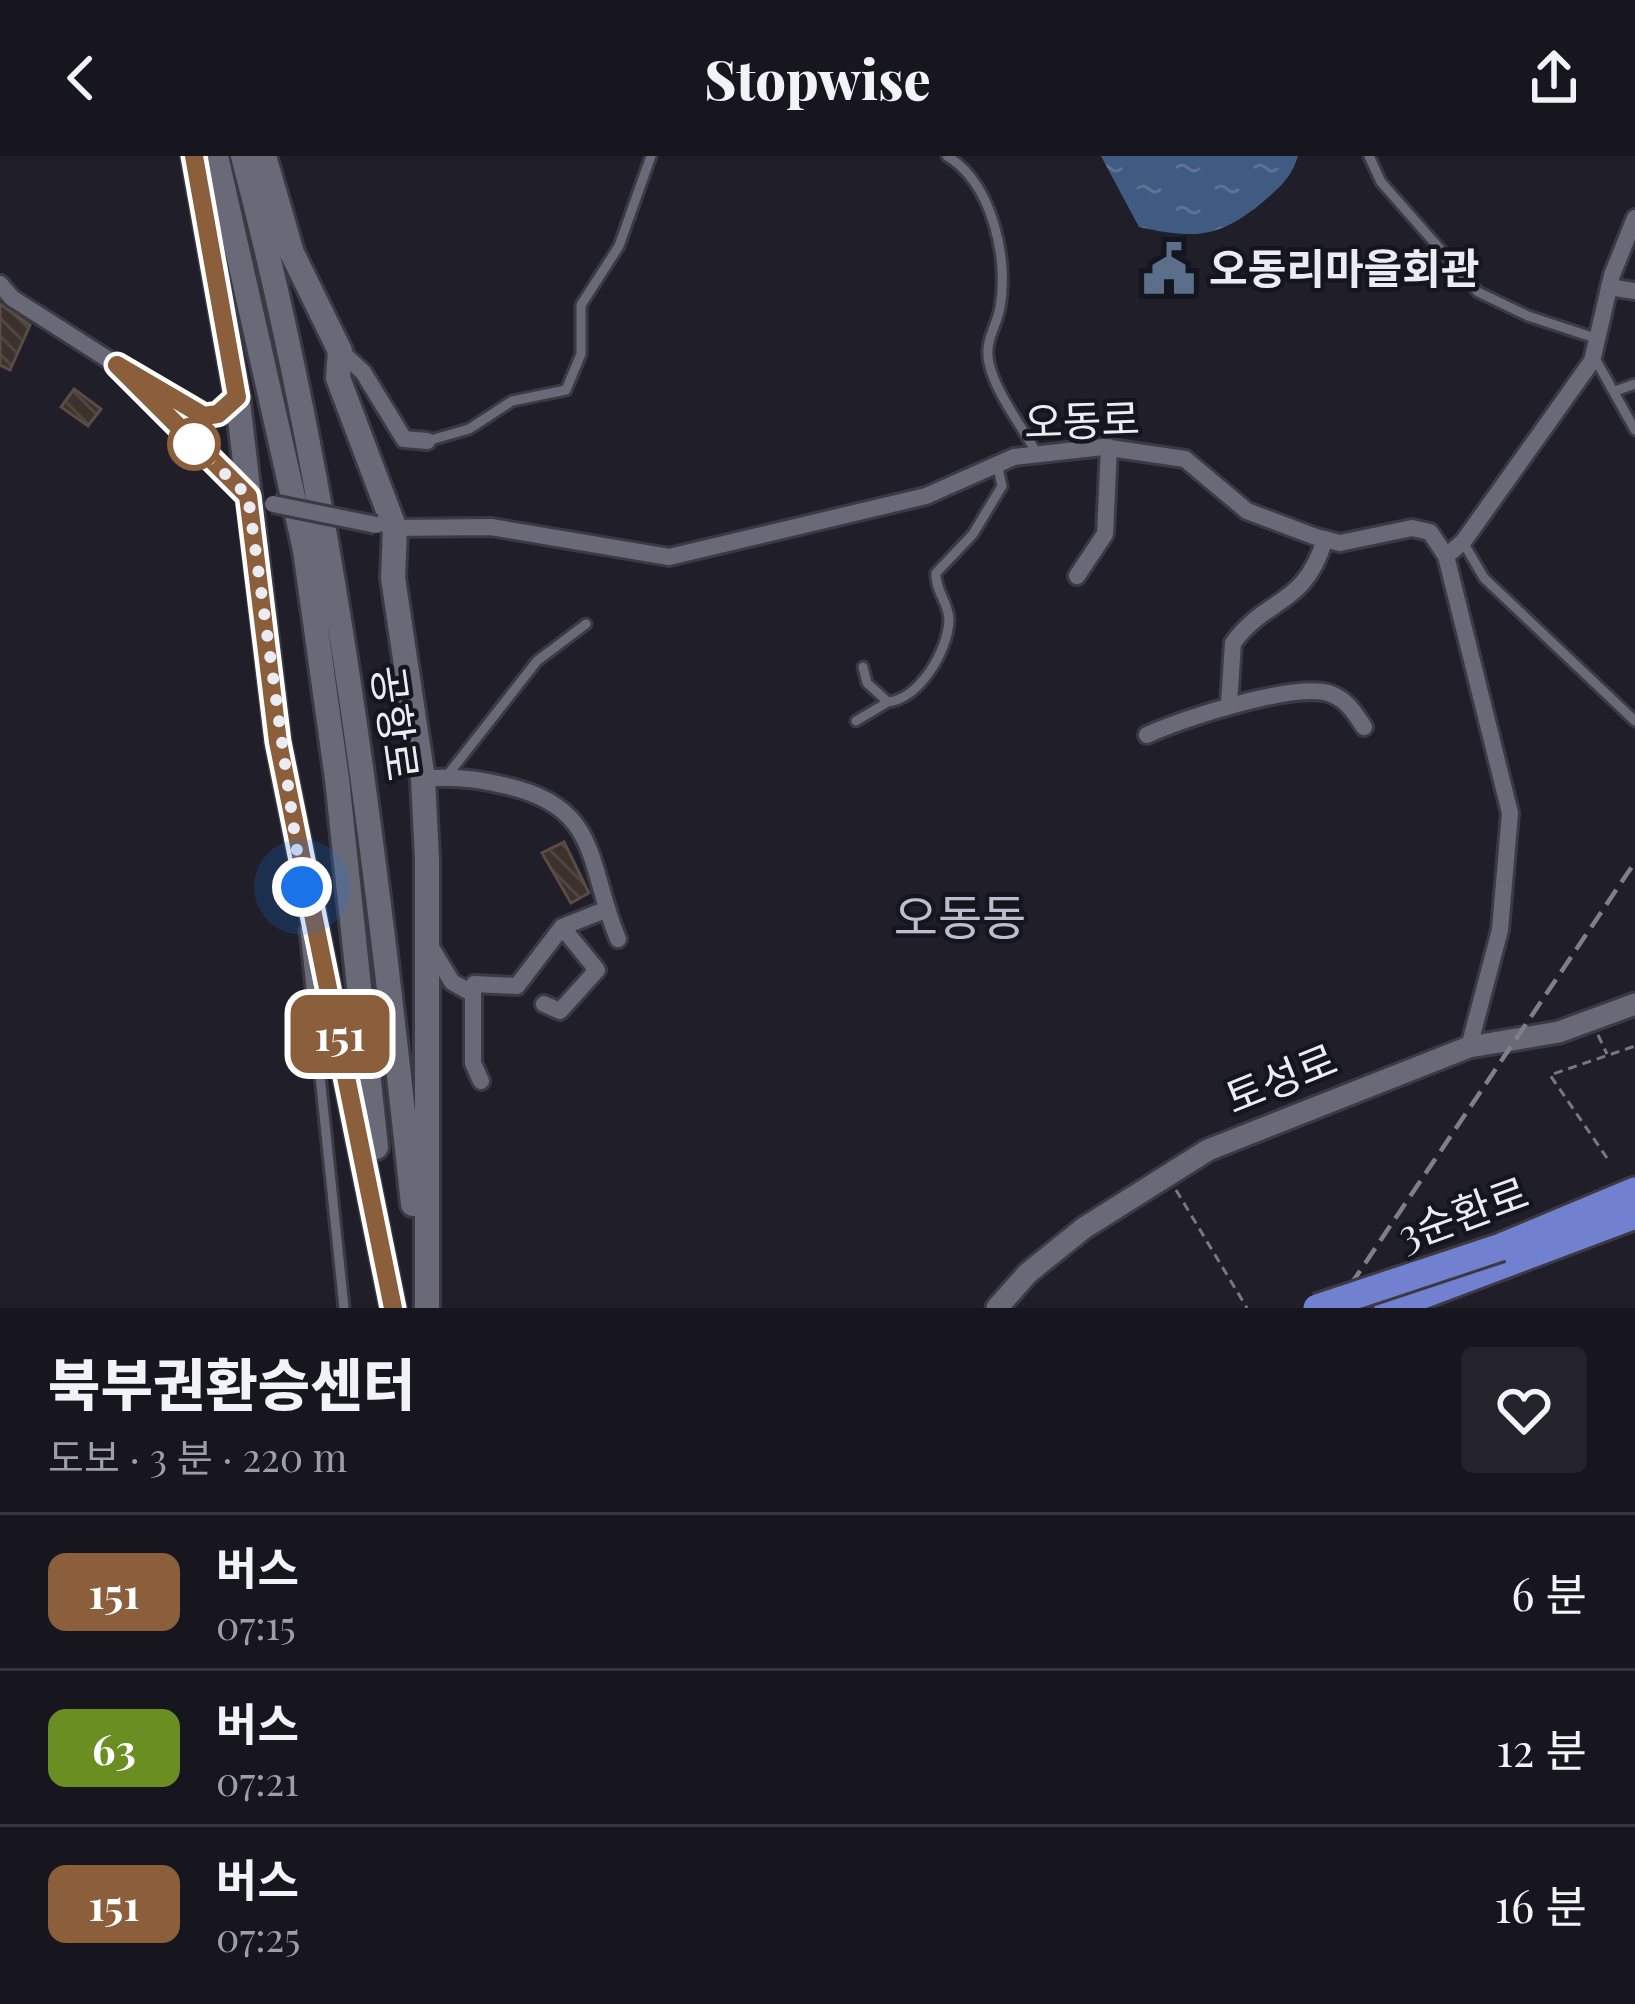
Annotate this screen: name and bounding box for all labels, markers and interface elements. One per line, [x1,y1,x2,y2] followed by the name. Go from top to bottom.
[704,42,931,114] text: Stopwise
[48,45,114,111] icon: back
[1521,45,1587,111] icon: share
[1209,239,1479,295] place label: 오동리마을회관
[1140,240,1198,298] public building icon: 오동리마을회관
[1023,389,1141,449] street label: 오동로
[169,419,219,469] unlabelled marker
[361,661,433,784] street label: 공항로
[272,857,332,917] your location
[894,883,1026,947] district label: 오동동
[271,995,409,1073] line badge: 151
[315,1006,365,1062] text: 151
[1216,1029,1344,1125] street label: 토성로
[1389,1163,1535,1261] street label: 3순환로
[48,1344,415,1420] text: 북부권환승센터
[1461,1347,1587,1473] button: heart
[48,1430,347,1482] text: 도보 · 3 분 · 220 m
[216,1536,299,1596] text: 버스
[1511,1562,1587,1622] text: 6 분
[89,1564,139,1620] text: 151
[216,1598,296,1650] text: 07:15
[216,1692,299,1752] text: 버스
[1496,1718,1587,1778] text: 12 분
[92,1720,136,1776] text: 63
[216,1754,299,1806] text: 07:21
[216,1848,299,1908] text: 버스
[1494,1874,1587,1934] text: 16 분
[89,1876,139,1932] text: 151
[216,1910,300,1962] text: 07:25

